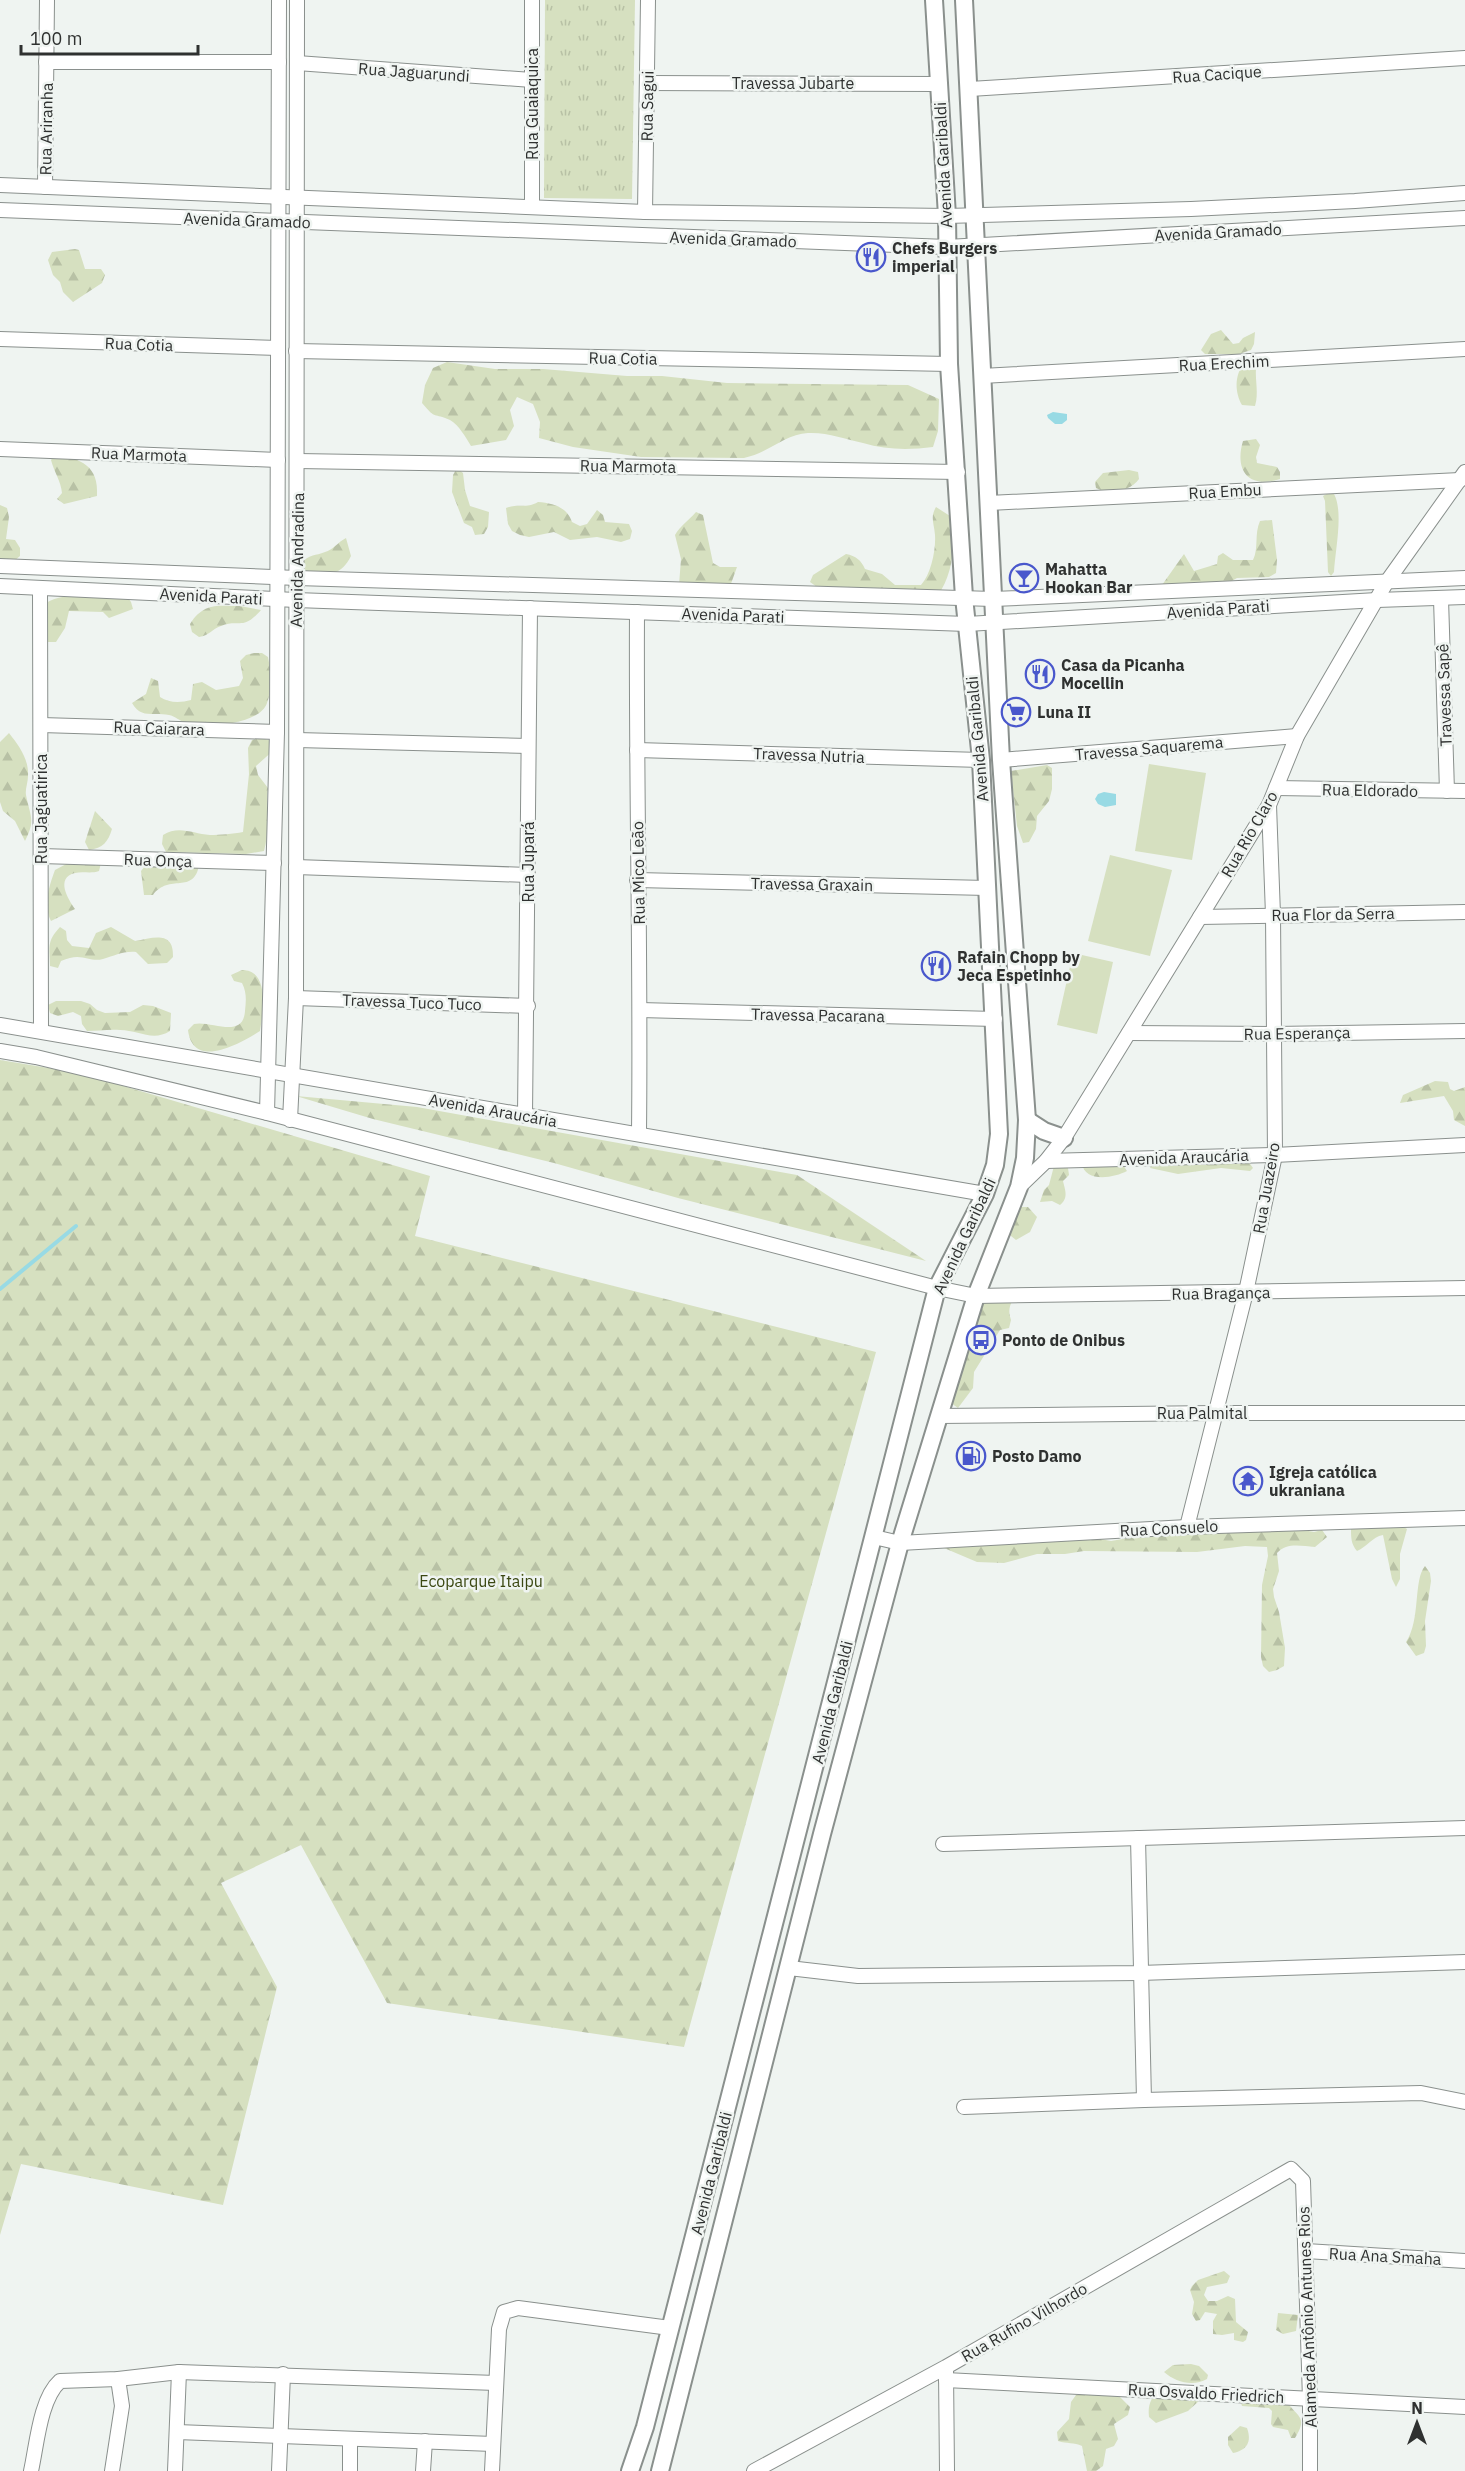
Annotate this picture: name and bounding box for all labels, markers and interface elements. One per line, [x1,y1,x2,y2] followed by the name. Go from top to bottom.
[21,18,198,56] scale bar
[30,27,82,50] text: 100 m
[522,48,542,160] street label: Rua Guaiaquica
[358,58,470,86] street label: Rua Jaguarundi
[1172,61,1262,87] street label: Rua Cacique
[636,70,658,142] street label: Rua Sagui
[732,73,854,93] street label: Travessa Jubarte
[35,82,57,176] street label: Rua Ariranha
[930,101,956,229] street label: Avenida Garibaldi
[183,208,311,232] street label: Avenida Gramado
[1154,219,1282,245] street label: Avenida Gramado
[669,227,797,251] street label: Avenida Gramado
[892,238,997,276] place label: Chefs Burgers imperial
[855,241,887,273] restaurant icon: Chefs Burgers imperial
[104,333,174,355] street label: Rua Cotia
[588,347,658,369] street label: Rua Cotia
[1178,351,1270,375] street label: Rua Erechim
[91,442,188,466] street label: Rua Marmota
[580,455,677,477] street label: Rua Marmota
[1188,479,1262,503] street label: Rua Embu
[286,492,308,628] street label: Avenida Andradina
[1045,559,1133,597] place label: Mahatta Hookan Bar
[1008,562,1040,594] bar icon: Mahatta Hookan Bar
[159,583,263,609] street label: Avenida Parati
[1166,595,1270,623] street label: Avenida Parati
[681,603,785,627] street label: Avenida Parati
[1432,643,1456,747] street label: Travessa Sapê
[1061,655,1185,693] place label: Casa da Picanha Mocellin
[1024,658,1056,690] restaurant icon: Casa da Picanha Mocellin
[962,675,992,803] street label: Avenida Garibaldi
[1000,696,1032,728] supermarket icon: Luna II
[1037,702,1091,722] place label: Luna II
[113,716,205,740] street label: Rua Caiarara
[1074,732,1224,764] street label: Travessa Saquarema
[753,743,865,767] street label: Travessa Nutria
[31,753,51,864] street label: Rua Jaguatirica
[1322,779,1418,801] street label: Rua Eldorado
[1216,787,1282,881] street label: Rua Rio Claro
[518,821,538,903] street label: Rua Jupará
[627,821,649,925] street label: Rua Mico Leão
[123,849,193,871] street label: Rua Onça
[751,873,873,895] street label: Travessa Graxain
[1271,903,1395,925] street label: Rua Flor da Serra
[957,947,1080,985] place label: Rafain Chopp by Jeca Espetinho
[920,950,952,982] restaurant icon: Rafain Chopp by Jeca Espetinho
[342,990,482,1014] street label: Travessa Tuco Tuco
[751,1004,885,1026] street label: Travessa Pacarana
[1243,1022,1351,1044] street label: Rua Esperança
[427,1089,559,1131] street label: Avenida Araucária
[1248,1141,1284,1235] street label: Rua Juazeiro
[1119,1145,1250,1169] street label: Avenida Araucária
[928,1175,1000,1297] street label: Avenida Garibaldi
[1171,1282,1271,1304] street label: Rua Bragança
[965,1324,997,1356] bus stop icon: Ponto de Onibus
[1002,1330,1125,1350] place label: Ponto de Onibus
[1157,1403,1247,1423] street label: Rua Palmital
[955,1440,987,1472] fuel station icon: Posto Damo
[992,1446,1082,1466] place label: Posto Damo
[1269,1462,1377,1500] place label: Igreja católica ukraniana
[1232,1465,1264,1497] temple icon: Igreja católica ukraniana
[1119,1515,1219,1541] street label: Rua Consuelo
[419,1571,543,1591] park label: Ecoparque Itaipu
[807,1638,857,1766] street label: Avenida Garibaldi
[686,2109,736,2237] street label: Avenida Garibaldi
[1293,2206,1321,2428] street label: Alameda Antônio Antunes Rios
[1328,2243,1442,2269] street label: Rua Ana Smaha
[957,2278,1091,2366] street label: Rua Rufino Vilhordo
[1127,2379,1285,2407] street label: Rua Osvaldo Friedrich
[1387,2393,1447,2453] north arrow
[1411,2398,1423,2418] text: N

